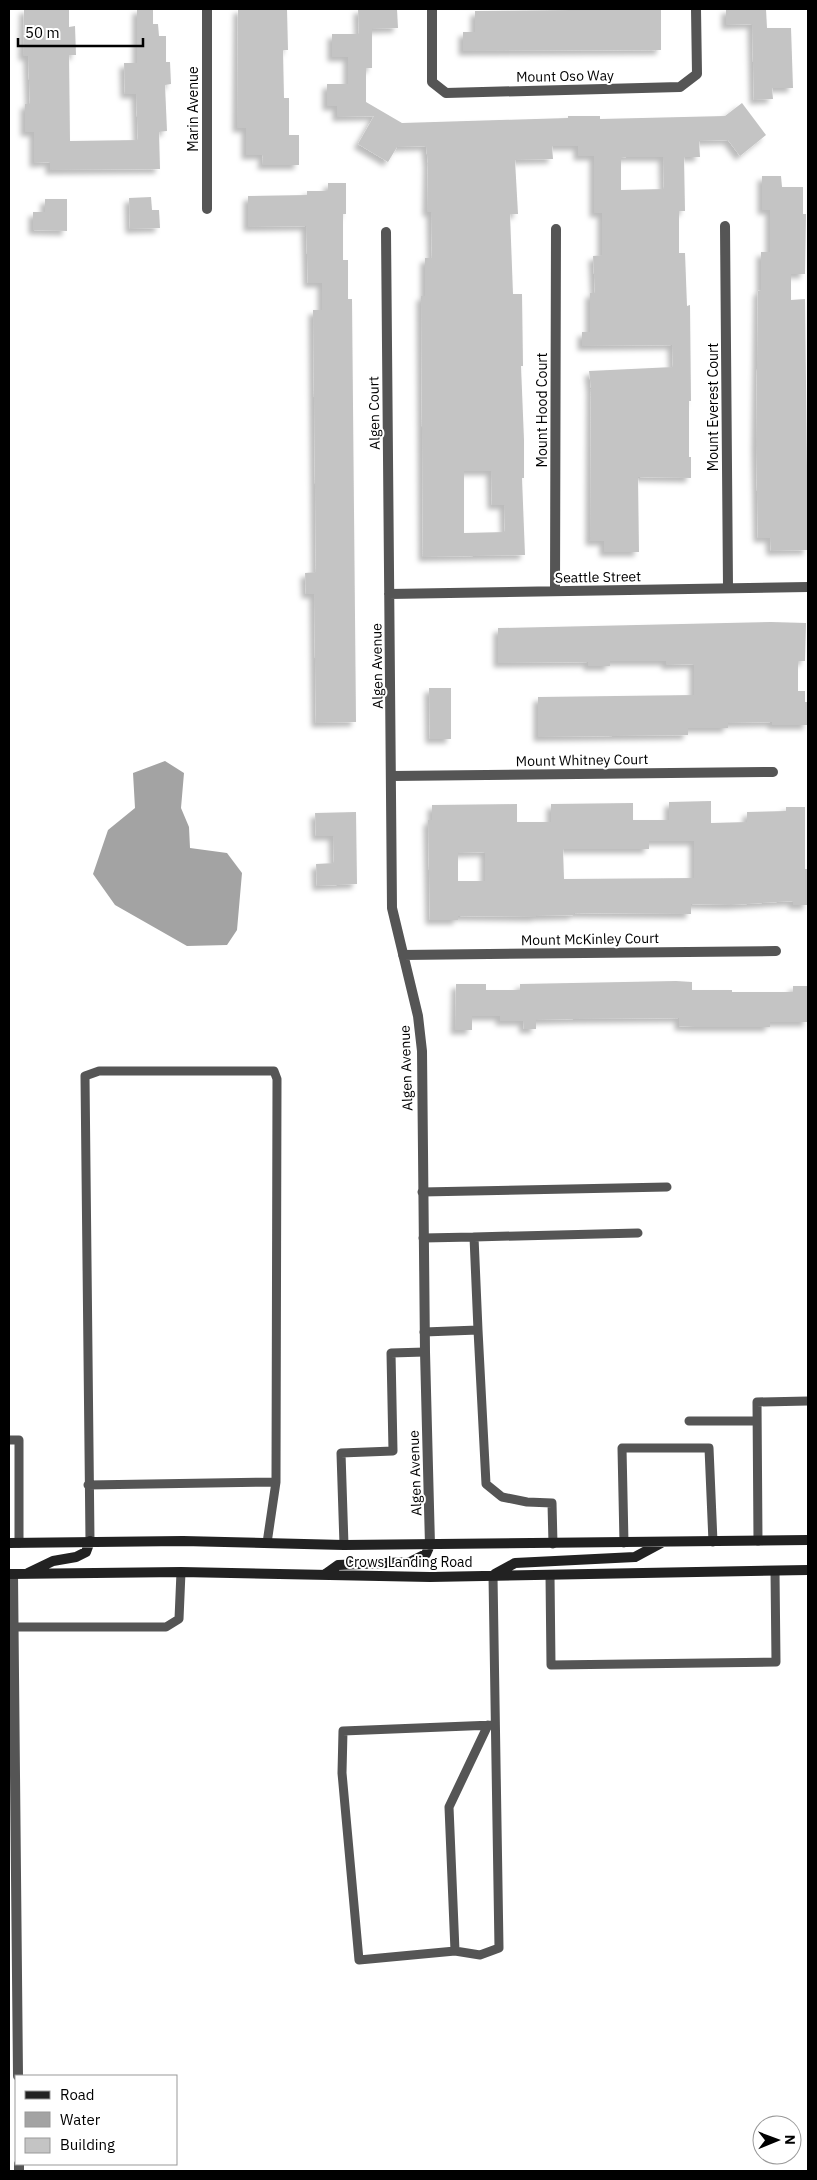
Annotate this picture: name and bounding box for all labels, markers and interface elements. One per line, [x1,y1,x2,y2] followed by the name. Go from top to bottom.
[18,15,142,47] scale bar
[25,23,60,42] text: 50 m
[184,66,202,152] street label: Marin Avenue
[516,66,614,86] street label: Mount Oso Way
[704,343,722,471] street label: Mount Everest Court
[533,352,551,467] street label: Mount Hood Court
[364,376,384,450] street label: Algen Court
[555,567,641,587] street label: Seattle Street
[367,623,387,709] street label: Algen Avenue
[516,750,649,770] street label: Mount Whitney Court
[521,929,659,949] street label: Mount McKinley Court
[395,1025,416,1111] street label: Algen Avenue
[404,1430,425,1516] street label: Algen Avenue
[345,1553,473,1571] street label: Crows Landing Road
[15,2075,178,2165] legend
[60,2085,95,2104] text: Road
[60,2110,101,2129] text: Water
[752,2115,802,2165] north arrow
[60,2135,115,2154] text: Building
[781,2135,799,2145] text: N

